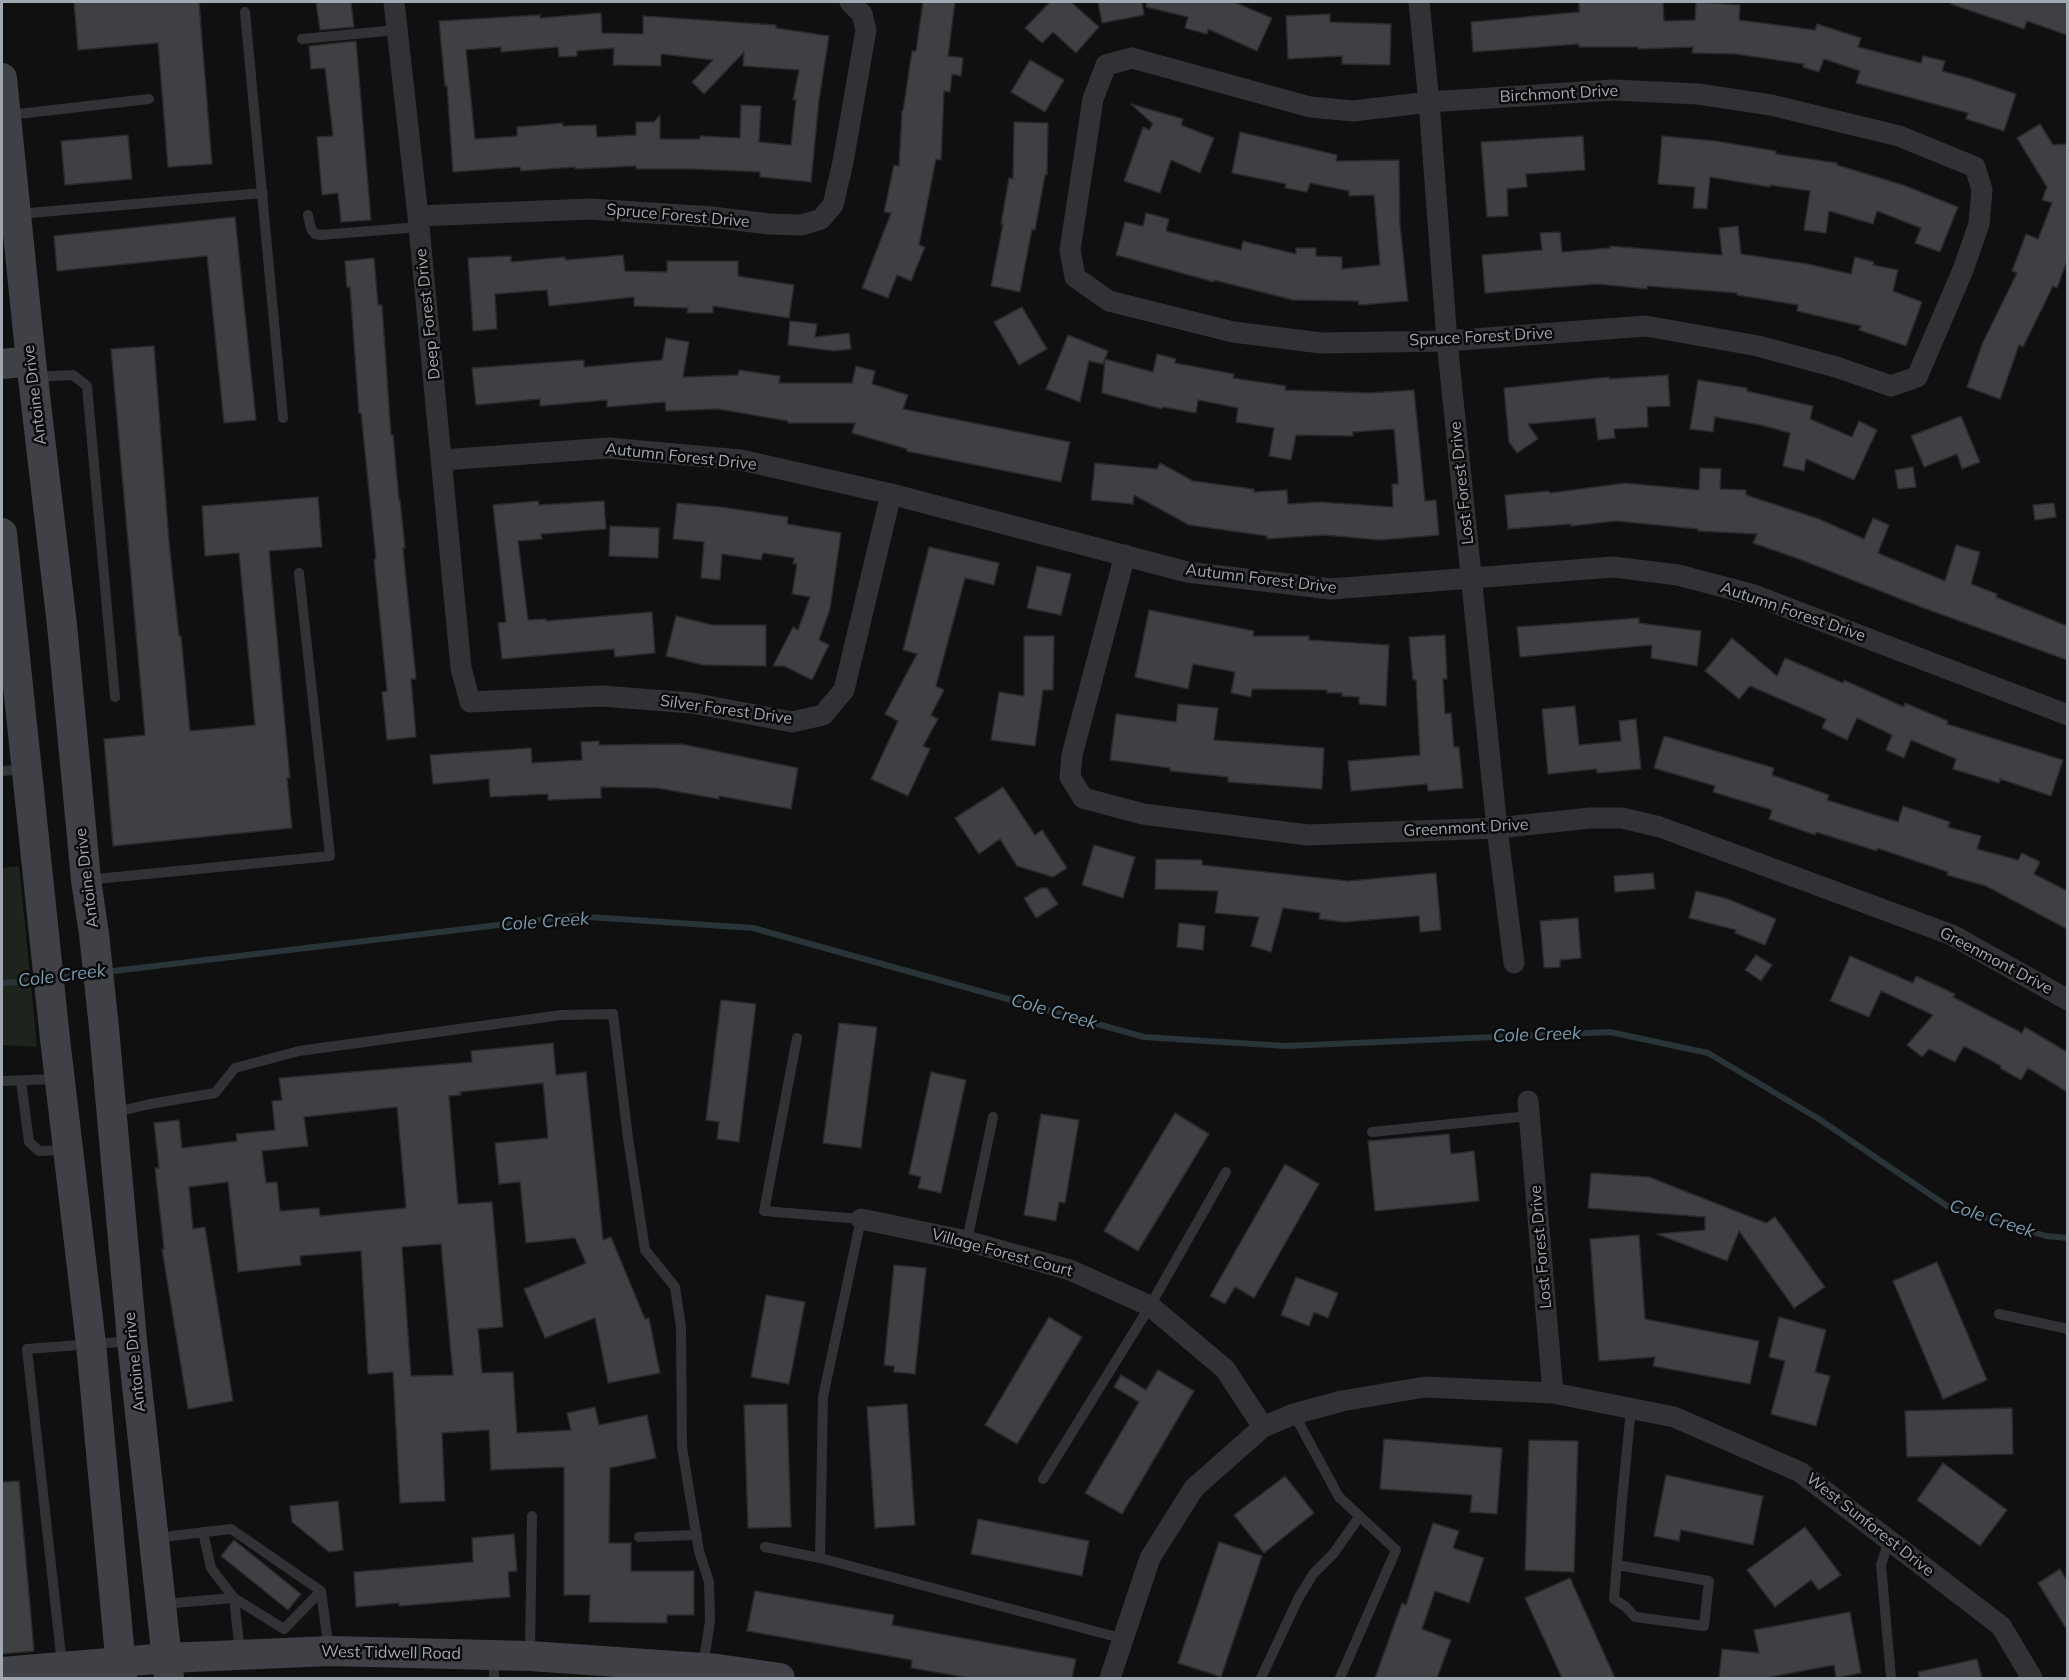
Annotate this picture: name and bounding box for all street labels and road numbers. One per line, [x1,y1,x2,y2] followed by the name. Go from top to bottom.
[1499,81,1619,107] street label: Birchmont Drive
[606,200,750,232] street label: Spruce Forest Drive
[412,248,444,380] street label: Deep Forest Drive
[1409,324,1553,350] street label: Spruce Forest Drive
[19,344,51,446] street label: Antoine Drive
[1446,420,1478,546] street label: Lost Forest Drive
[604,440,758,474] street label: Autumn Forest Drive
[1184,560,1338,598] street label: Autumn Forest Drive
[1718,578,1868,646] street label: Autumn Forest Drive
[659,691,793,729] street label: Silver Forest Drive
[1403,815,1529,841] street label: Greenmont Drive
[71,827,103,929] street label: Antoine Drive
[1936,923,2056,999] street label: Greenmont Drive
[1526,1184,1556,1310] street label: Lost Forest Drive
[929,1225,1075,1281] street label: Village Forest Court
[120,1311,150,1413] street label: Antoine Drive
[1802,1469,1938,1581] street label: West Sunforest Drive
[321,1642,461,1664] street label: West Tidwell Road

